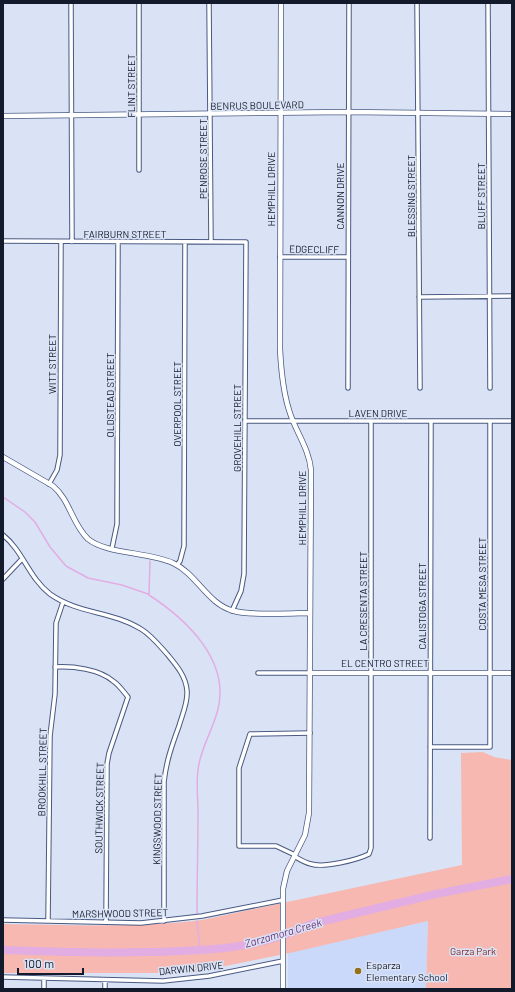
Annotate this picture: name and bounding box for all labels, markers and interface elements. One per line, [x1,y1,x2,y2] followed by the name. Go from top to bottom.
[125,54,137,118] street label: FLINT STREET
[210,98,304,112] street label: BENRUS BOULEVARD
[197,119,209,199] street label: PENROSE STREET
[265,152,277,226] street label: HEMPHILL DRIVE
[405,154,417,237] street label: BLESSING STREET
[334,162,346,230] street label: CANNON DRIVE
[475,162,487,230] street label: BLUFF STREET
[84,228,167,240] street label: FAIRBURN STREET
[289,243,339,255] street label: EDGECLIFF
[46,334,58,394] street label: WITT STREET
[104,352,116,437] street label: OLDSTEAD STREET
[171,361,183,447] street label: OVERPOOL STREET
[231,384,243,472] street label: GROVEHILL STREET
[349,407,407,419] street label: LAVEN DRIVE
[296,471,308,545] street label: HEMPHILL DRIVE
[476,537,488,631] street label: COSTA MESA STREET
[357,551,369,651] street label: LA CRESENTA STREET
[416,562,428,649] street label: CALISTOGA STREET
[341,657,429,669] street label: EL CENTRO STREET
[35,727,49,816] street label: BROOKHILL STREET
[92,762,106,854] street label: SOUTHWICK STREET
[150,773,164,865] street label: KINGSWOOD STREET
[72,906,168,920] street label: MARSHWOOD STREET
[243,915,323,950] water label: Zarzamora Creek
[450,945,496,957] park label: Garza Park
[18,950,83,976] scale bar
[24,956,54,970] text: 100 m
[158,959,224,977] street label: DARWIN DRIVE
[366,959,447,983] place label: Esparza Elementary School
[353,966,363,976] marker: Esparza Elementary School

